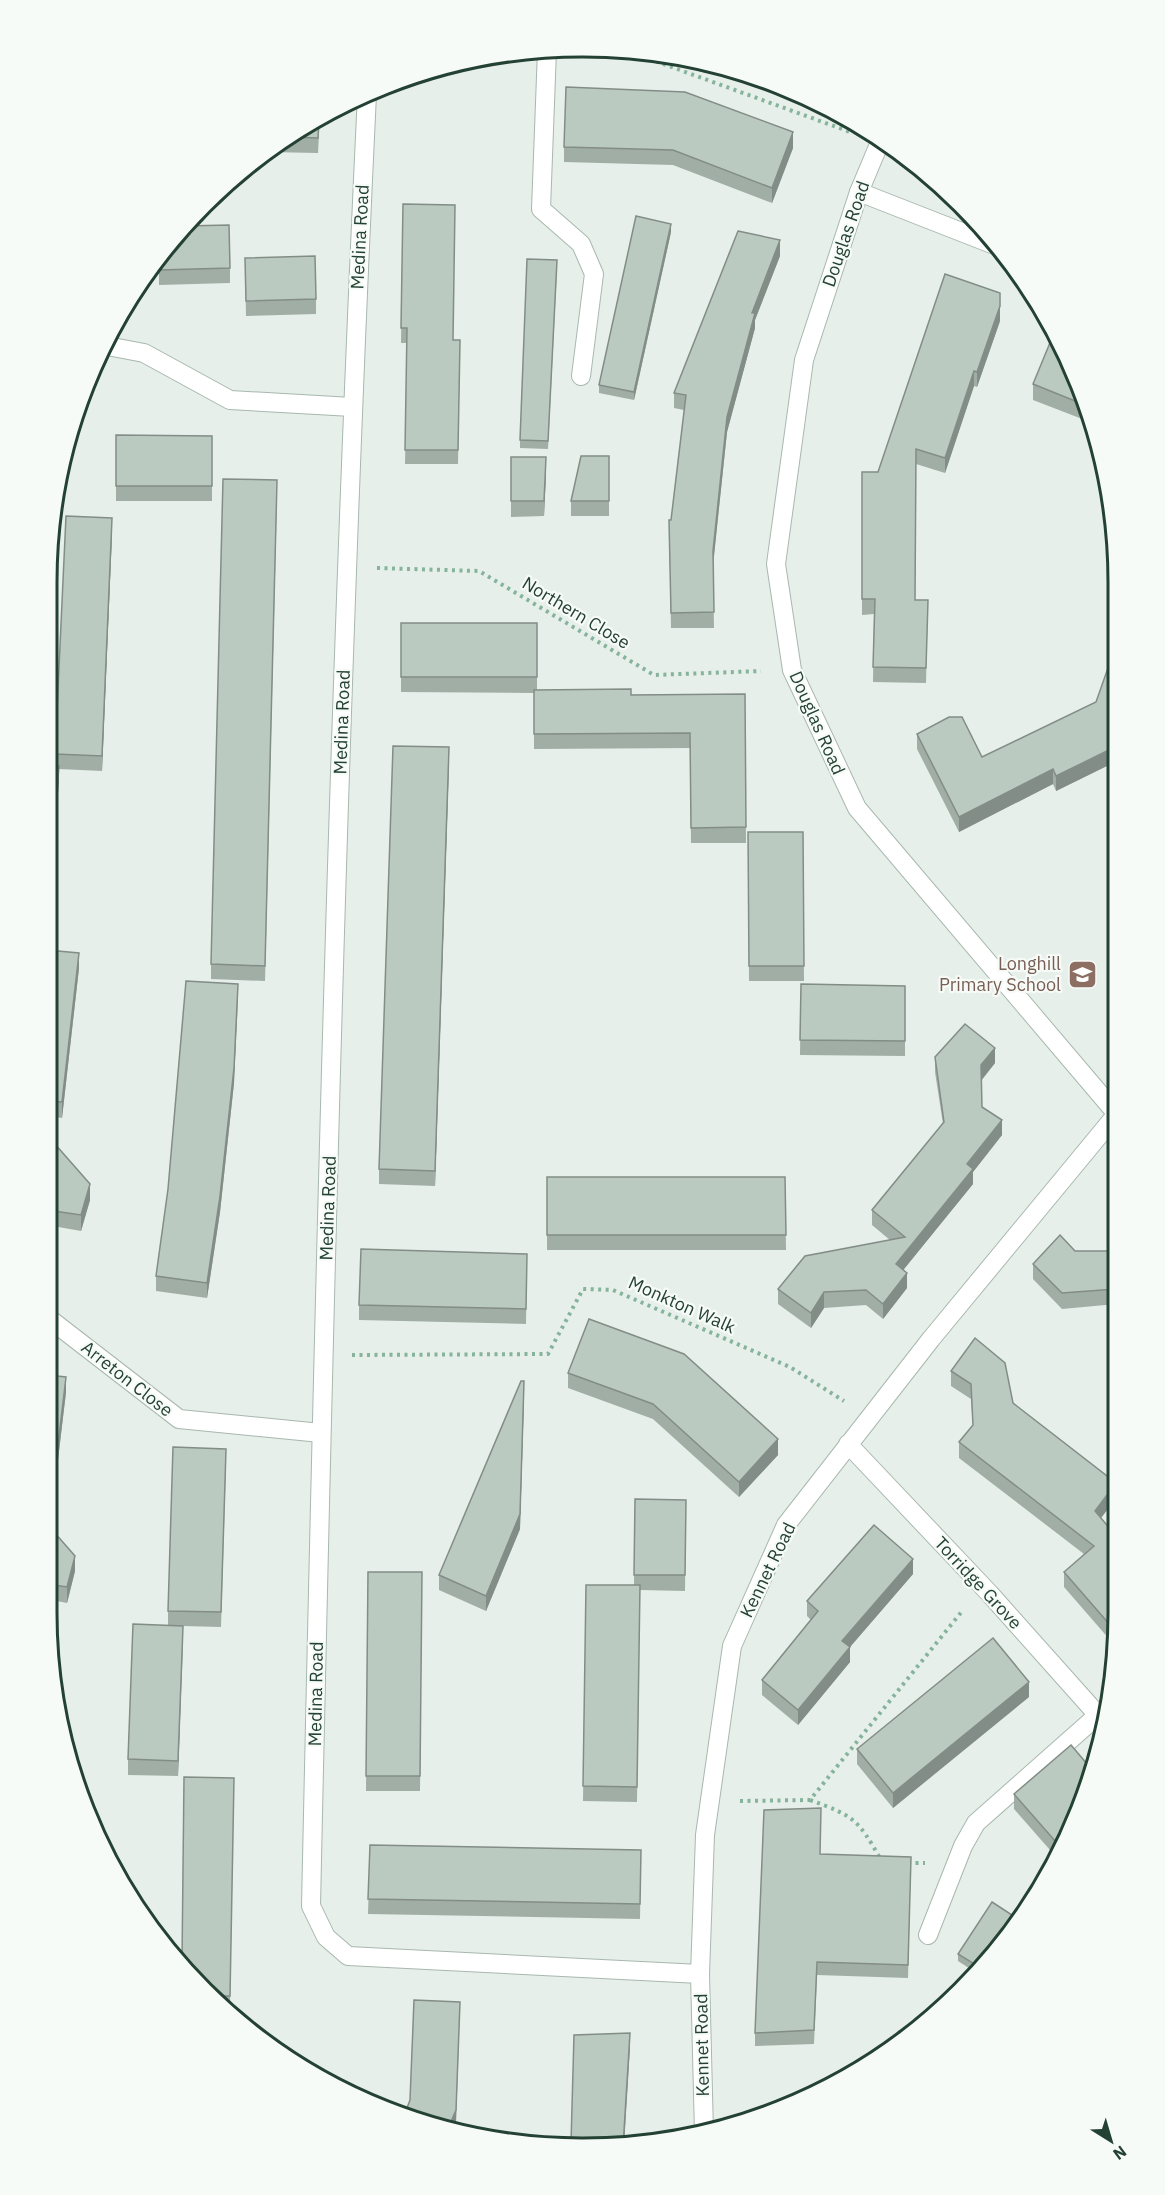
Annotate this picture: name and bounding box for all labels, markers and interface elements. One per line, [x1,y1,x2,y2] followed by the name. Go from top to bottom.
[817,178,874,290] street label: Douglas Road
[345,184,374,290] street label: Medina Road
[518,571,634,654] street label: Northern Close
[784,668,850,778] street label: Douglas Road
[328,669,355,775] street label: Medina Road
[939,952,1061,996] place label: Longhill Primary School
[1066,958,1098,990] school or university icon: Longhill Primary School
[314,1155,341,1261] street label: Medina Road
[625,1271,740,1339] street label: Monkton Walk
[77,1336,178,1422] street label: Arreton Close
[735,1518,800,1621] street label: Kennet Road
[930,1532,1027,1634] street label: Torridge Grove
[303,1641,328,1747] street label: Medina Road
[689,1993,714,2097] street label: Kennet Road
[1081,2111,1141,2171] north arrow
[1109,2142,1131,2164] text: N

